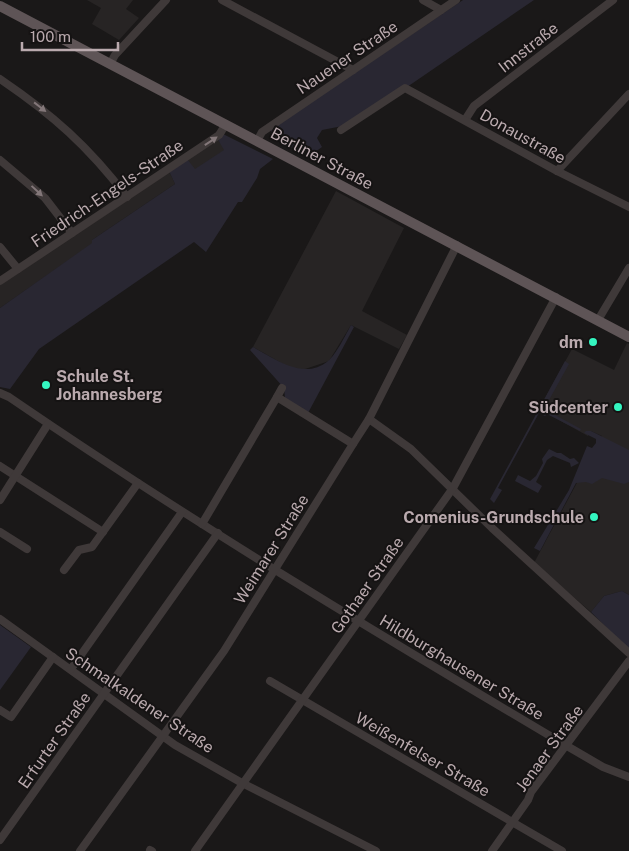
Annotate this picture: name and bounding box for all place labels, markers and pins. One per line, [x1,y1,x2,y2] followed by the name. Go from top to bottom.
[559,333,583,352] place label: dm
[587,336,599,348] marker: dm
[56,367,162,404] place label: Schule St. Johannesberg
[40,379,52,391] marker: Schule St. Johannesberg
[528,398,608,417] place label: Südcenter
[612,401,624,413] marker: Südcenter
[403,508,584,527] place label: Comenius-Grundschule
[588,511,600,523] marker: Comenius-Grundschule

